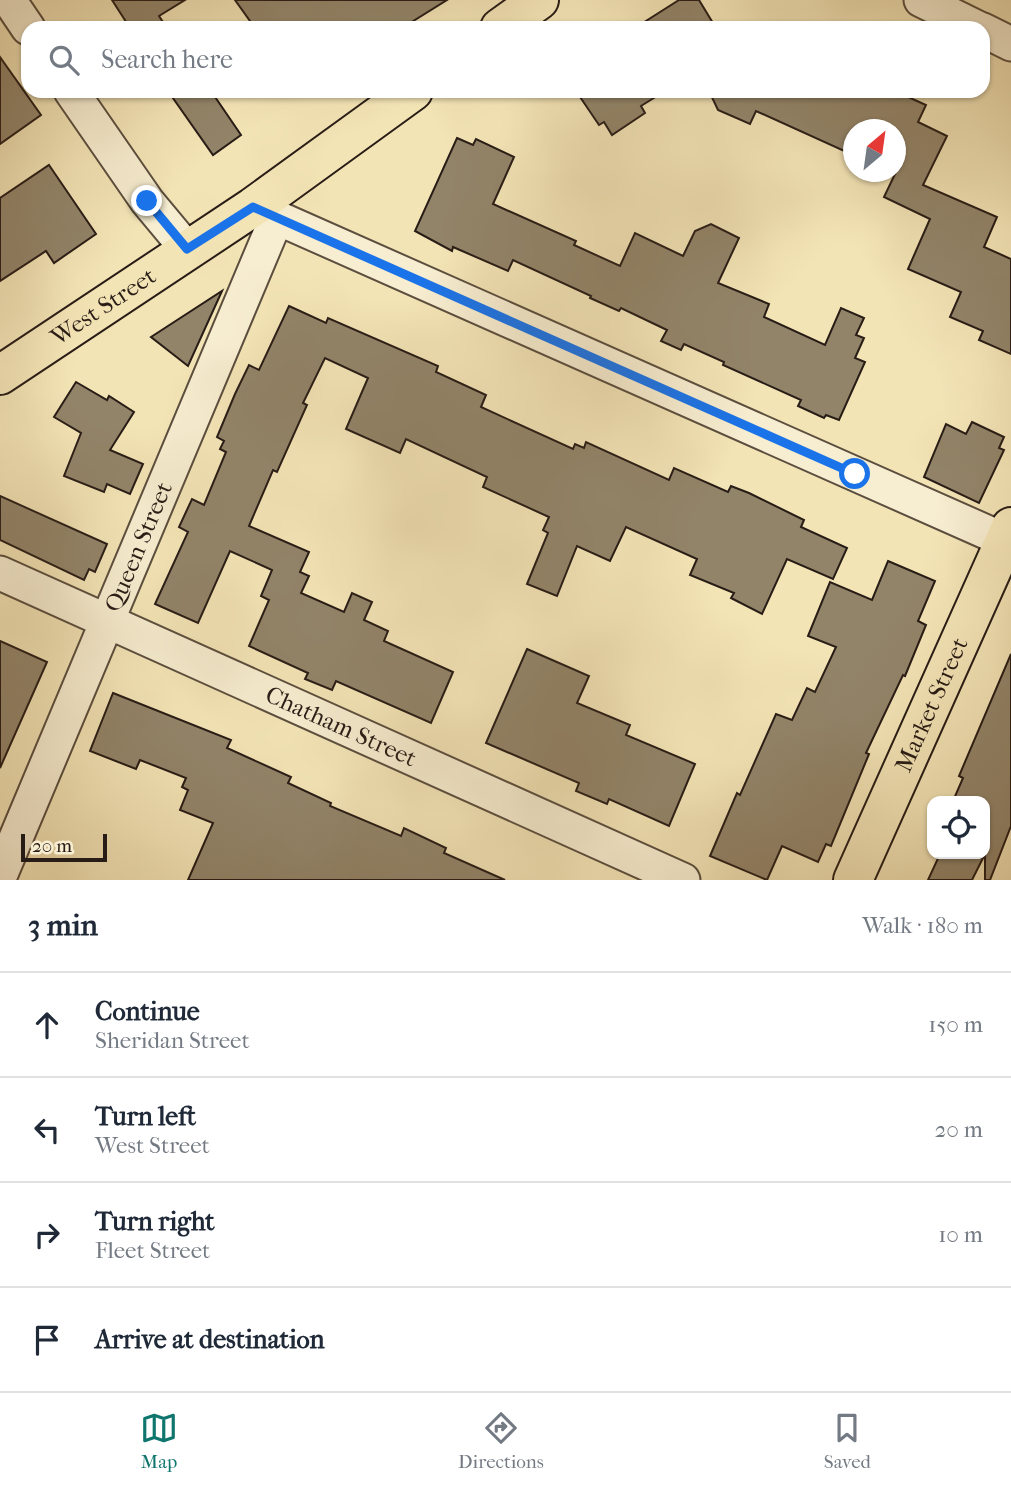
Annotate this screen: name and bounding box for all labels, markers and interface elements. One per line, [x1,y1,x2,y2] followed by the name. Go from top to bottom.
[21,21,990,98] search box
[45,41,83,79] icon: search
[101,44,233,75] text: Search here
[843,119,906,182] north arrow
[131,185,162,216] route end
[45,261,161,352] street label: West Street
[839,458,870,489] route start
[99,477,178,616] street label: Queen Street
[889,633,974,776] street label: Market Street
[261,680,421,773] street label: Chatham Street
[927,796,990,859] map controls
[927,796,990,859] button: locate
[21,831,107,863] scale bar
[32,835,72,857] text: 20 m
[28,908,98,943] text: 3 min
[862,912,983,939] text: Walk · 180 m
[95,996,200,1027] text: Continue
[28,1006,66,1044] icon: ahead
[928,1011,983,1038] text: 150 m
[95,1027,250,1054] text: Sheridan Street
[95,1101,196,1132] text: Turn left
[28,1111,66,1149] icon: left
[934,1116,983,1143] text: 20 m
[95,1132,210,1159] text: West Street
[95,1206,215,1237] text: Turn right
[28,1216,66,1254] icon: right
[938,1221,983,1248] text: 10 m
[95,1237,210,1264] text: Fleet Street
[28,1321,66,1359] icon: arrive
[95,1324,325,1355] text: Arrive at destination
[140,1409,178,1473] tab: Map
[458,1409,544,1473] tab: Directions
[824,1409,871,1473] tab: Saved

